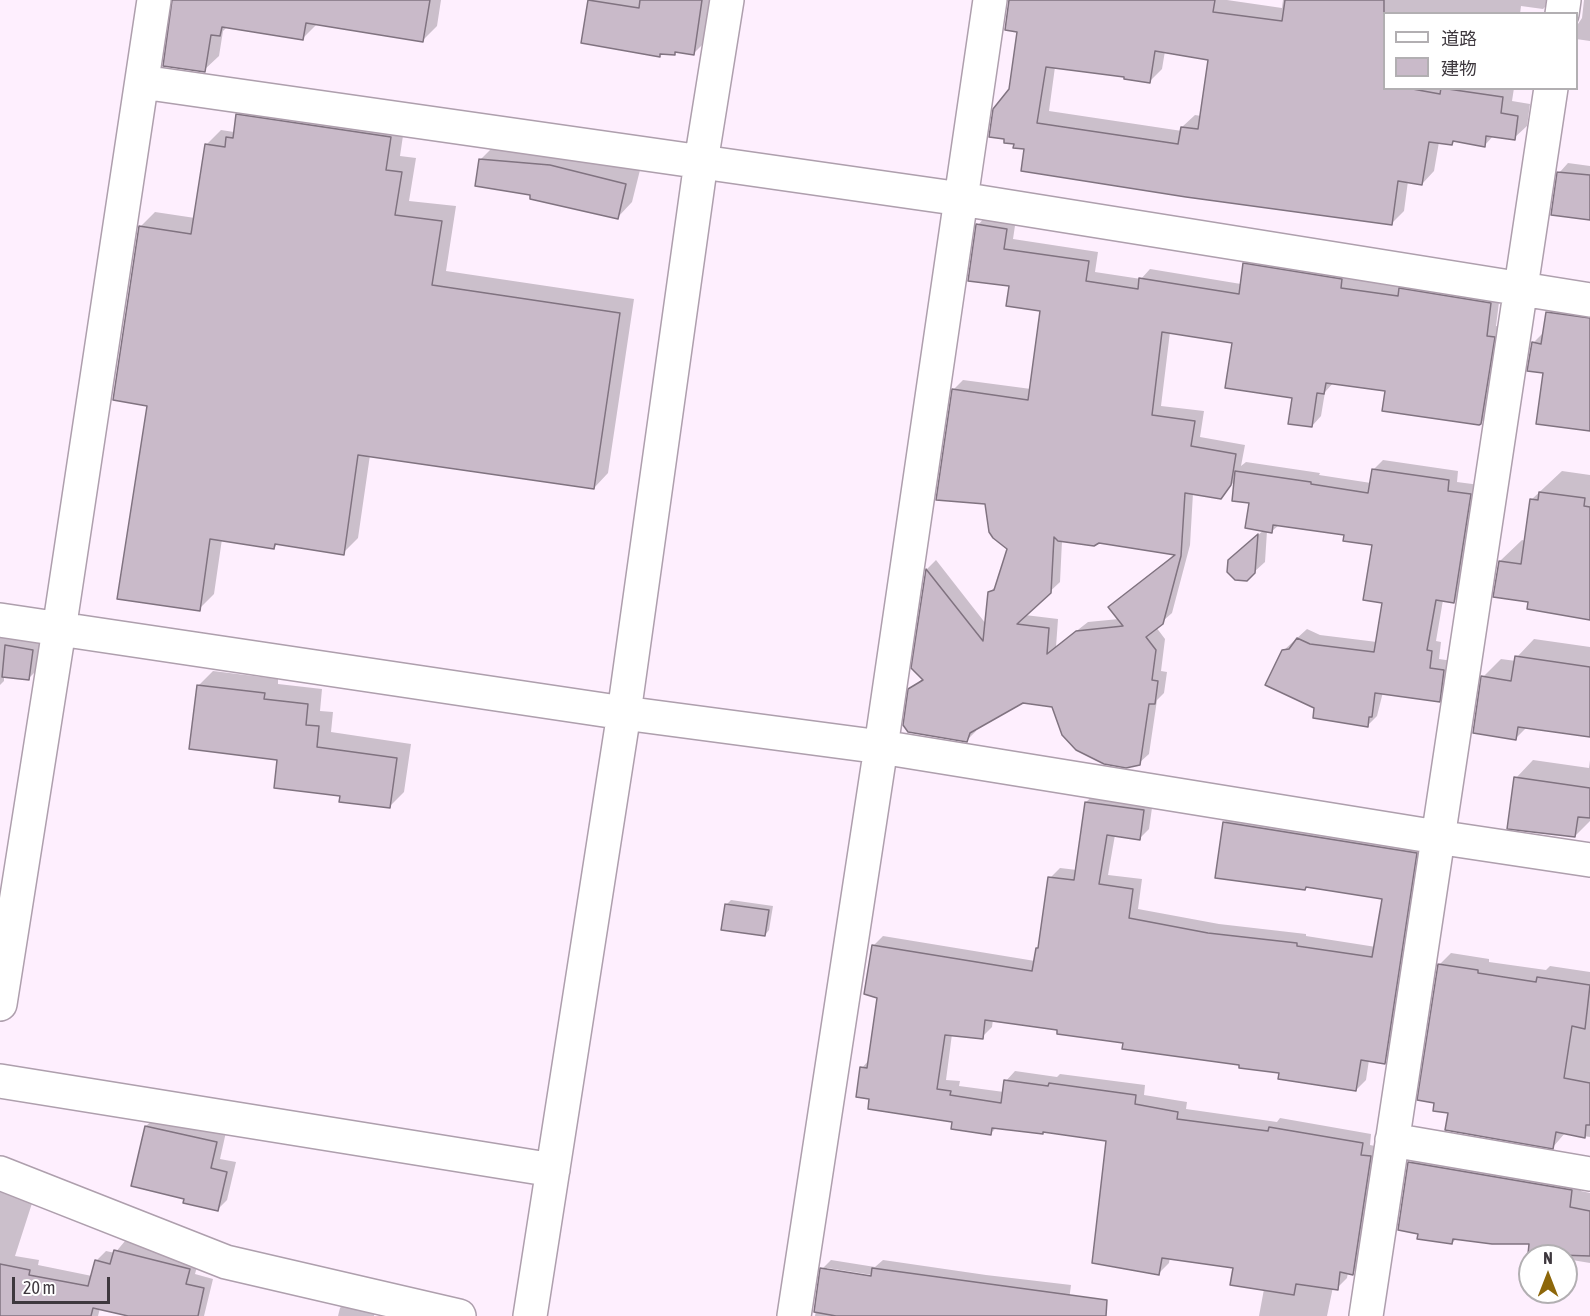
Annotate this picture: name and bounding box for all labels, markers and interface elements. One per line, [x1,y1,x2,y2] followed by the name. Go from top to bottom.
[1383,12,1578,90] legend
[1441,28,1477,49] text: 道路
[1441,58,1477,79] text: 建物
[1518,1244,1578,1304] north arrow
[1543,1249,1553,1267] text: N
[15,1265,112,1303] scale bar
[23,1277,55,1298] text: 20 m

